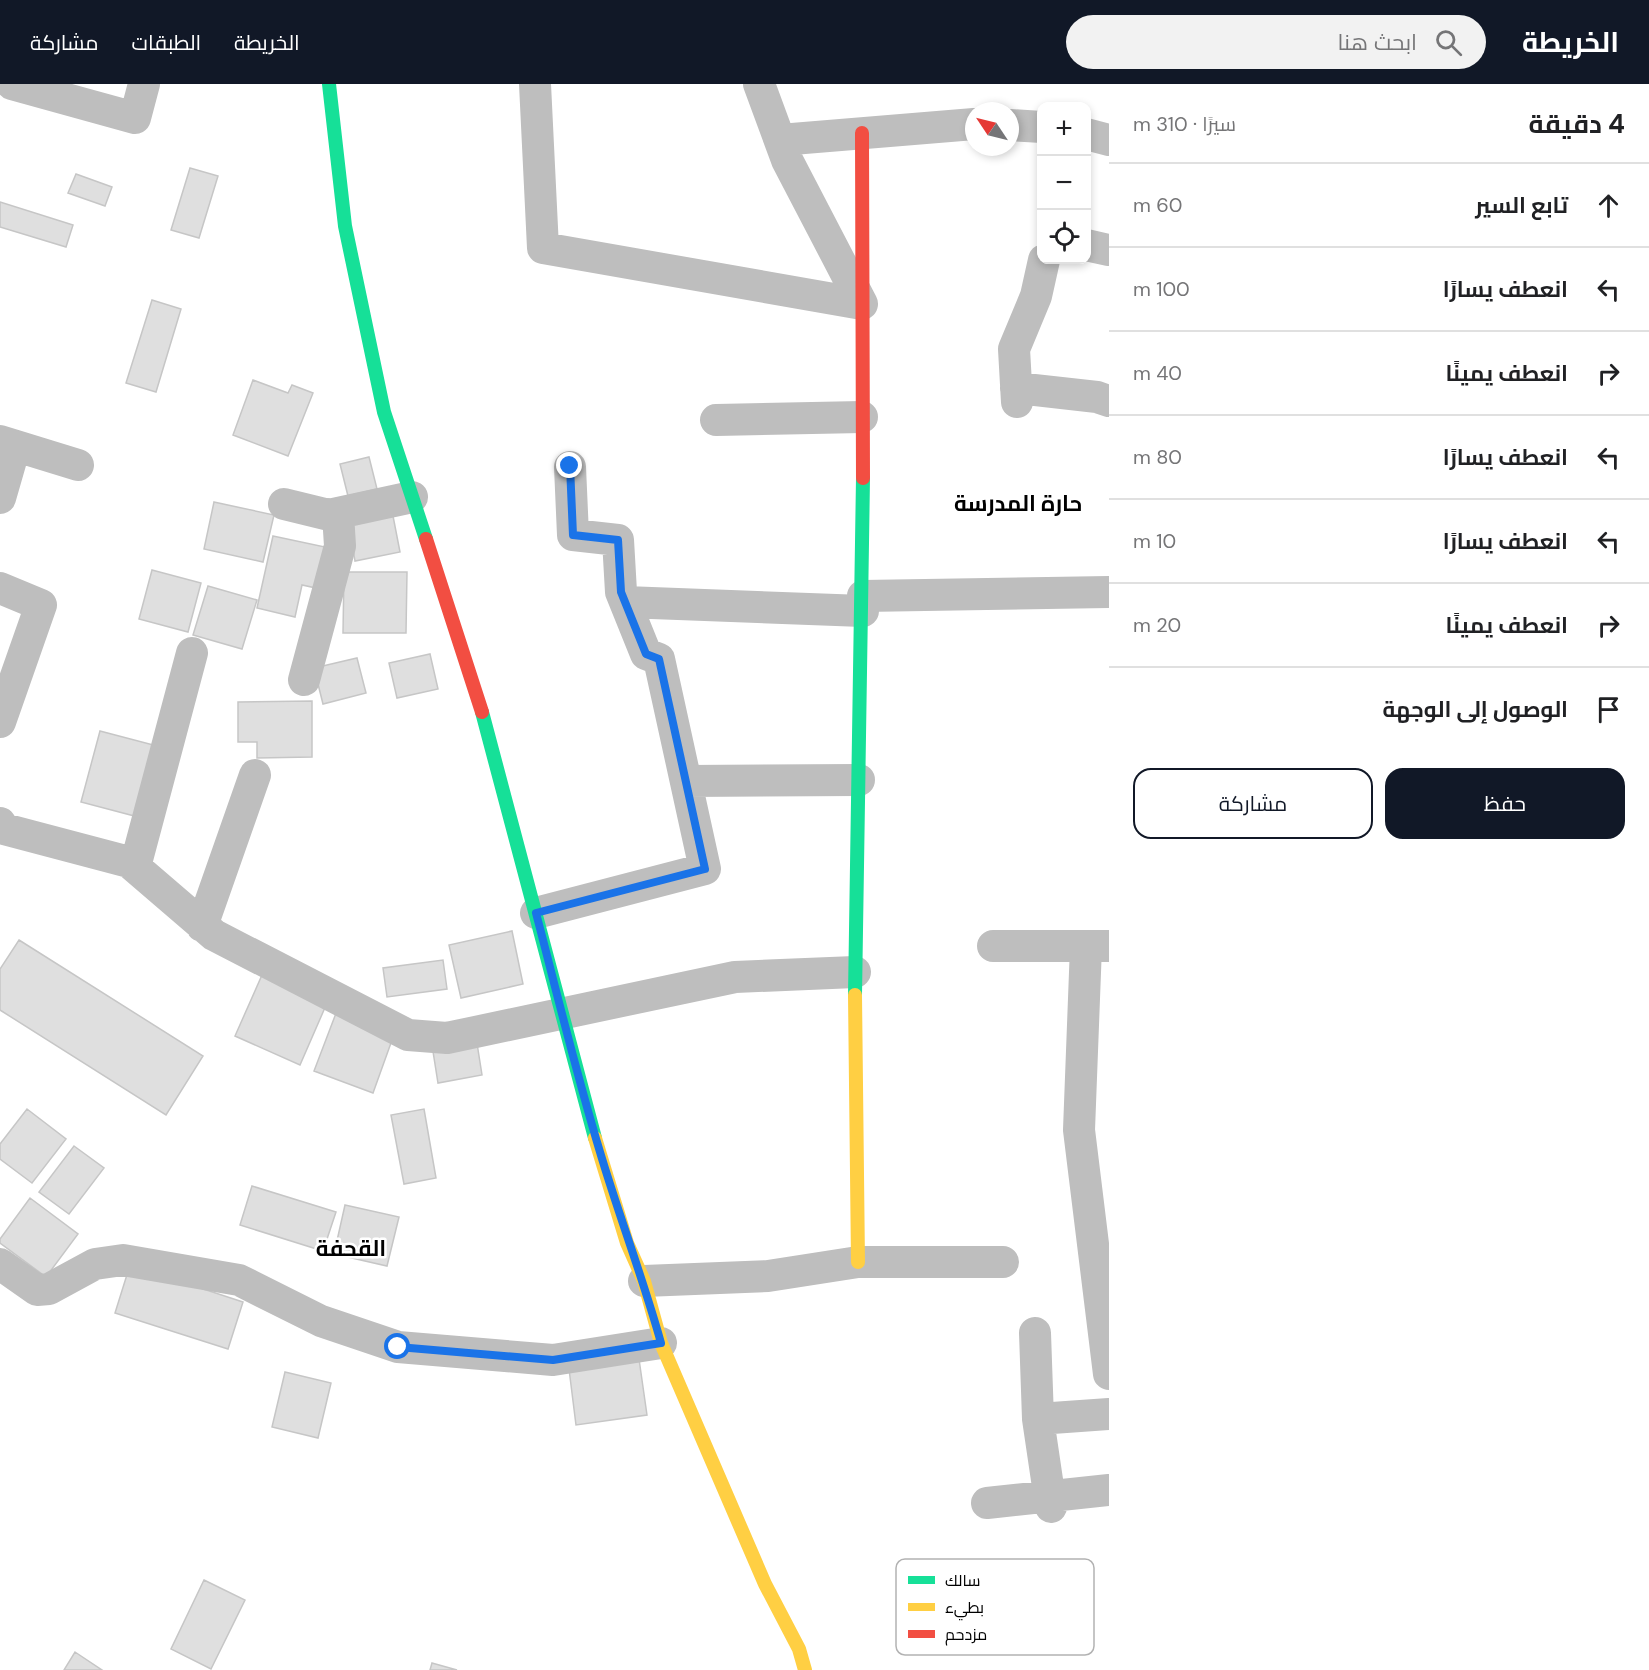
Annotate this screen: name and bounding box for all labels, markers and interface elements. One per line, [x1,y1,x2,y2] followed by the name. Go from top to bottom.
[1066,15,1486,69] search box
[1522,24,1619,61] text: الخريطة
[1432,26,1465,59] icon: search
[1338,28,1417,57] text: ابحث هنا
[30,29,99,57] text: مشاركة
[132,29,201,57] text: الطبقات
[234,29,300,57] text: الخريطة
[965,102,1019,156] north arrow
[1037,102,1091,264] map controls
[1037,102,1091,156] button: +
[1528,107,1625,141] text: 4 دقيقة
[1133,111,1236,137] text: سيرًا · 310 m
[1037,156,1091,210] button: −
[1592,189,1625,222] icon: ahead
[1475,191,1568,220] text: تابع السير
[1133,192,1182,218] text: 60 m
[1037,210,1091,264] button: locate
[1592,273,1625,306] icon: left
[1443,275,1568,304] text: انعطف يسارًا
[1133,276,1190,302] text: 100 m
[1592,357,1625,390] icon: right
[1446,359,1568,388] text: انعطف يمينًا
[1133,360,1182,386] text: 40 m
[1592,441,1625,474] icon: left
[1443,443,1568,472] text: انعطف يسارًا
[1133,444,1182,470] text: 80 m
[556,452,582,478] route end
[954,489,1082,518] district label: حارة المدرسة
[1592,525,1625,558] icon: left
[1443,527,1568,556] text: انعطف يسارًا
[1133,528,1176,554] text: 10 m
[1592,609,1625,642] icon: right
[1446,611,1568,640] text: انعطف يمينًا
[1133,612,1181,638] text: 20 m
[1592,693,1625,726] icon: arrive
[1382,695,1568,724] text: الوصول إلى الوجهة
[1133,768,1373,839] button: مشاركة
[1385,768,1625,839] button: حفظ
[316,1234,386,1263] district label: القحفة
[384,1333,410,1359] route start
[896,1559,1094,1655] legend
[945,1570,980,1591] text: سالك
[945,1597,984,1621] text: بطيء
[945,1624,987,1646] text: مزدحم

